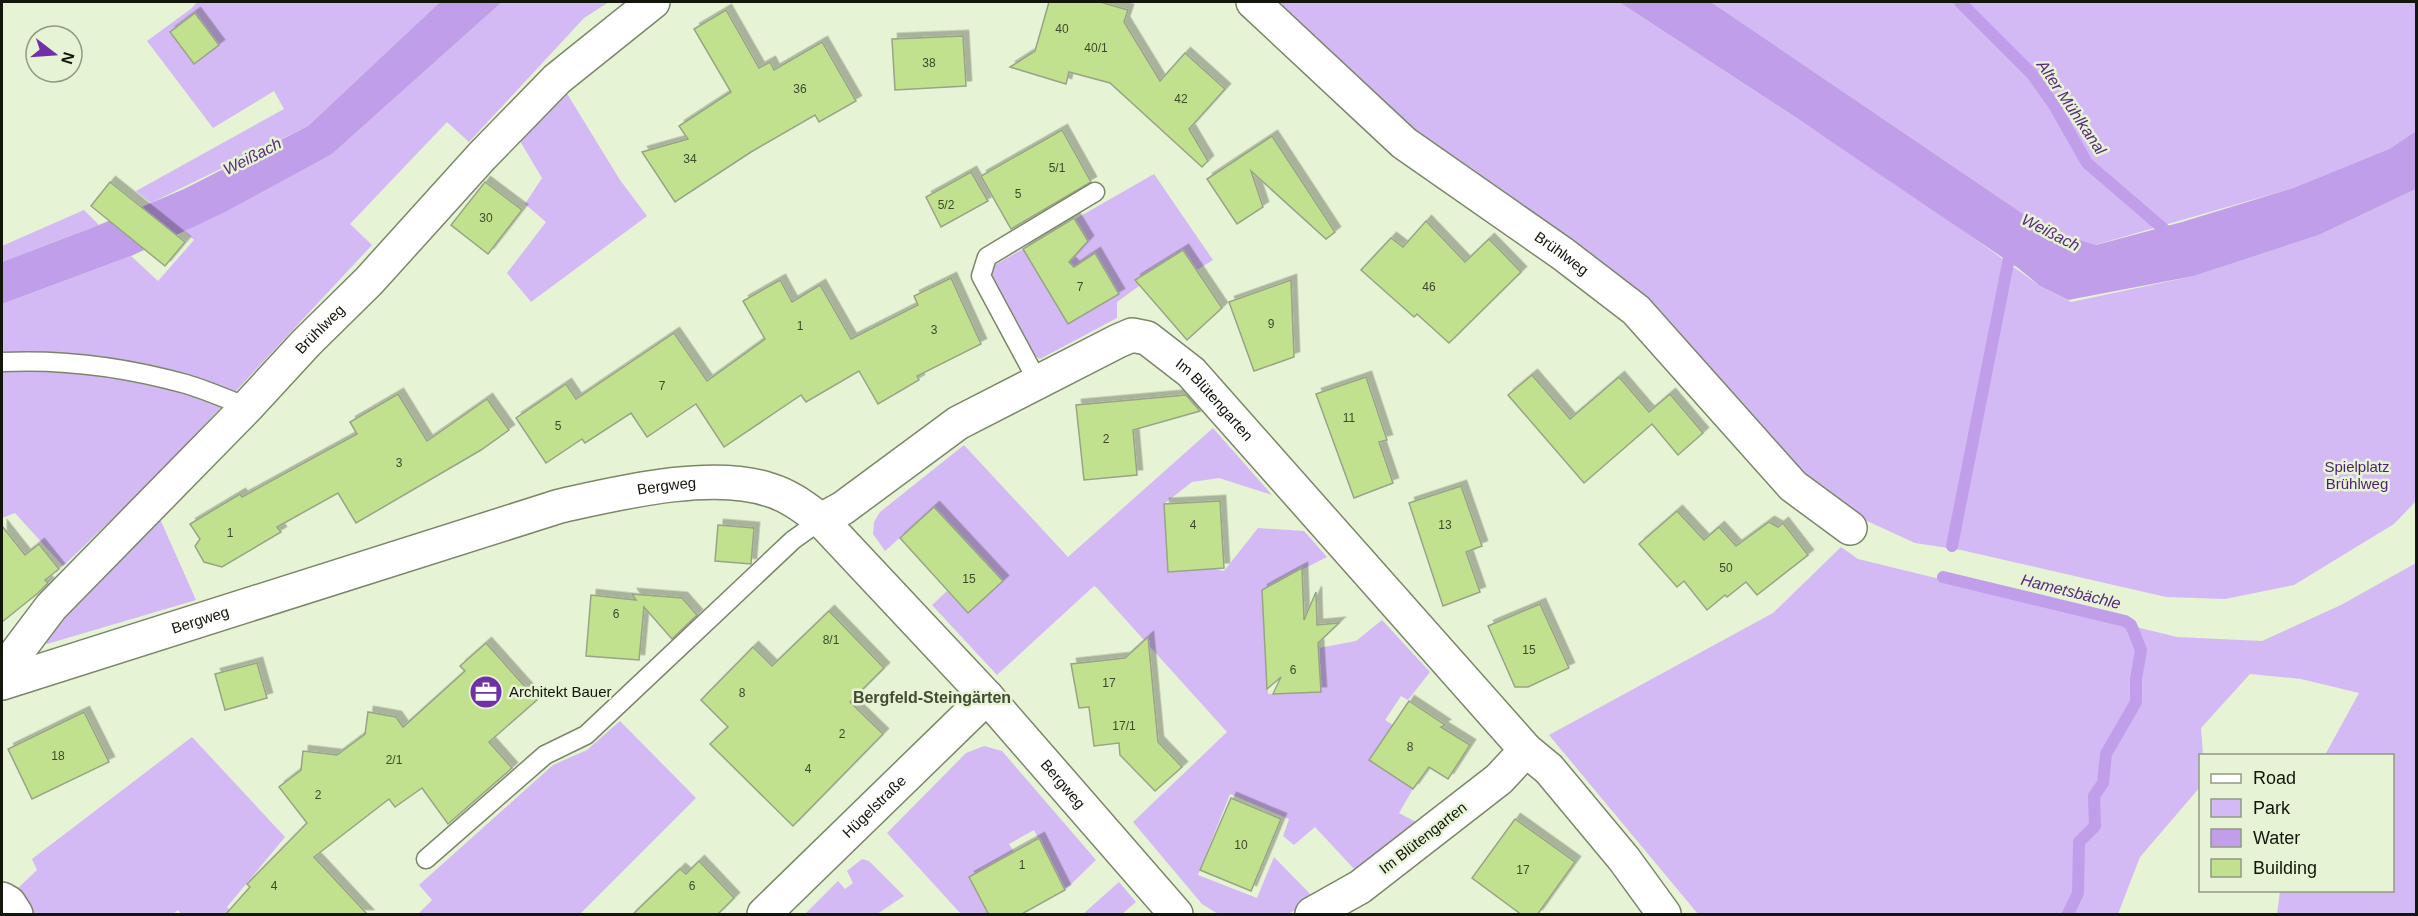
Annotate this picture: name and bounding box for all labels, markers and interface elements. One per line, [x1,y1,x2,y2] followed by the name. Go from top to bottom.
[1055,22,1069,36] house number: 40
[24,24,84,84] north arrow
[1084,41,1108,55] house number: 40/1
[58,50,78,66] text: N
[922,56,936,70] house number: 38
[2033,56,2110,158] water label: Alter Mühlkanal
[793,82,807,96] house number: 36
[1174,92,1188,106] house number: 42
[220,135,284,178] water label: Weißach
[683,152,697,166] house number: 34
[1049,161,1066,175] house number: 5/1
[1015,187,1022,201] house number: 5
[938,198,955,212] house number: 5/2
[479,211,493,225] house number: 30
[2019,211,2083,254] water label: Weißach
[1532,228,1592,278] street label: Brühlweg
[1077,280,1084,294] house number: 7
[1422,280,1436,294] house number: 46
[291,301,348,357] street label: Brühlweg
[1268,317,1275,331] house number: 9
[797,319,804,333] house number: 1
[931,323,938,337] house number: 3
[1173,355,1257,444] street label: Im Blütengarten
[659,379,666,393] house number: 7
[1343,411,1356,425] house number: 11
[555,419,562,433] house number: 5
[1103,432,1110,446] house number: 2
[396,456,403,470] house number: 3
[2324,458,2390,492] park label: Spielplatz Brühlweg
[636,474,697,498] street label: Bergweg
[1190,518,1197,532] house number: 4
[1438,518,1452,532] house number: 13
[227,526,234,540] house number: 1
[1719,561,1733,575] house number: 50
[2019,571,2123,612] water label: Hametsbächle
[962,572,976,586] house number: 15
[169,603,231,637] street label: Bergweg
[613,607,620,621] house number: 6
[823,633,840,647] house number: 8/1
[1522,643,1536,657] house number: 15
[1290,663,1297,677] house number: 6
[468,674,504,710] office icon: Architekt Bauer
[1102,676,1116,690] house number: 17
[509,683,612,700] place label: Architekt Bauer
[739,686,746,700] house number: 8
[853,689,1011,706] district label: Bergfeld-Steingärten
[1112,719,1136,733] house number: 17/1
[839,727,846,741] house number: 2
[1407,740,1414,754] house number: 8
[51,749,65,763] house number: 18
[386,753,403,767] house number: 2/1
[2199,754,2394,892] legend
[1037,756,1089,812] street label: Bergweg
[805,762,812,776] house number: 4
[2253,768,2296,788] text: Road
[839,772,909,841] street label: Hügelstraße
[315,788,322,802] house number: 2
[1376,798,1470,877] street label: Im Blütengarten
[2253,798,2291,818] text: Park
[2253,828,2300,848] text: Water
[1234,838,1248,852] house number: 10
[1019,858,1026,872] house number: 1
[2253,858,2317,878] text: Building
[1516,863,1530,877] house number: 17
[271,879,278,893] house number: 4
[689,879,696,893] house number: 6

